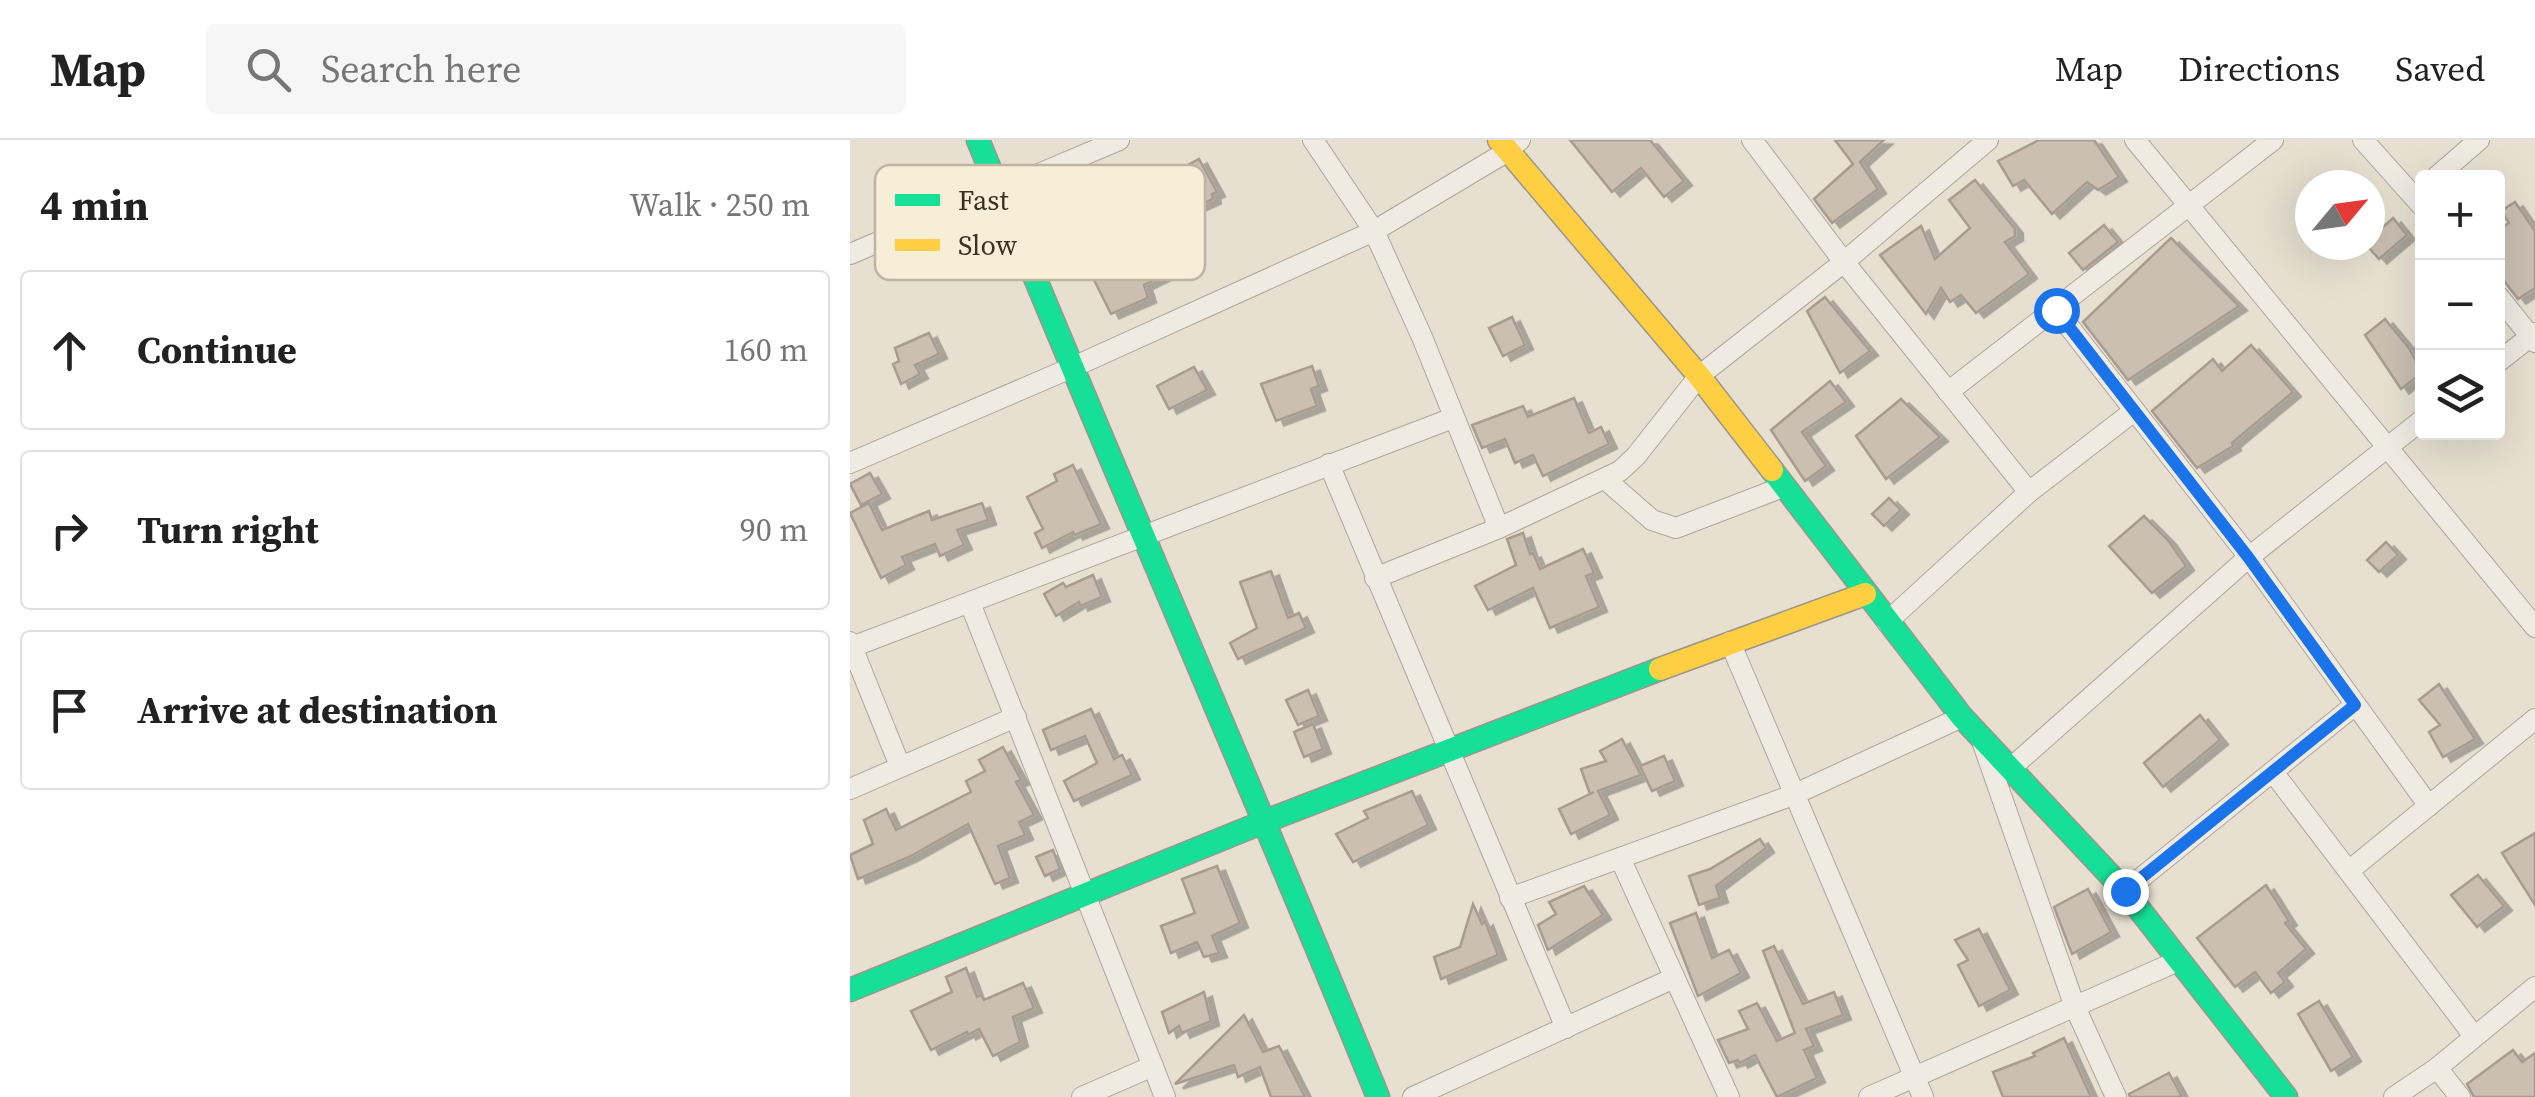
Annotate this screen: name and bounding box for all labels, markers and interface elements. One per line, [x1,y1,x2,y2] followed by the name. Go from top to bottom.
[206,24,906,114] search box
[50,36,146,102] text: Map
[241,42,296,97] icon: search
[321,43,521,95] text: Search here
[2055,45,2123,93] text: Map
[2178,45,2340,93] text: Directions
[2395,45,2485,93] text: Saved
[875,165,1205,280] legend
[2295,170,2385,260] north arrow
[2415,170,2505,440] map controls
[2415,170,2505,260] button: +
[40,176,149,234] text: 4 min
[958,181,1009,219] text: Fast
[629,183,810,227] text: Walk · 250 m
[958,226,1018,264] text: Slow
[2415,260,2505,350] button: −
[2034,288,2080,334] route start
[42,323,97,378] icon: ahead
[137,324,297,376] text: Continue
[724,328,808,372] text: 160 m
[2415,350,2505,440] button: layers
[42,503,97,558] icon: right
[137,504,319,556] text: Turn right
[740,508,808,552] text: 90 m
[42,683,97,738] icon: arrive
[137,684,498,736] text: Arrive at destination
[2103,869,2149,915] route end

